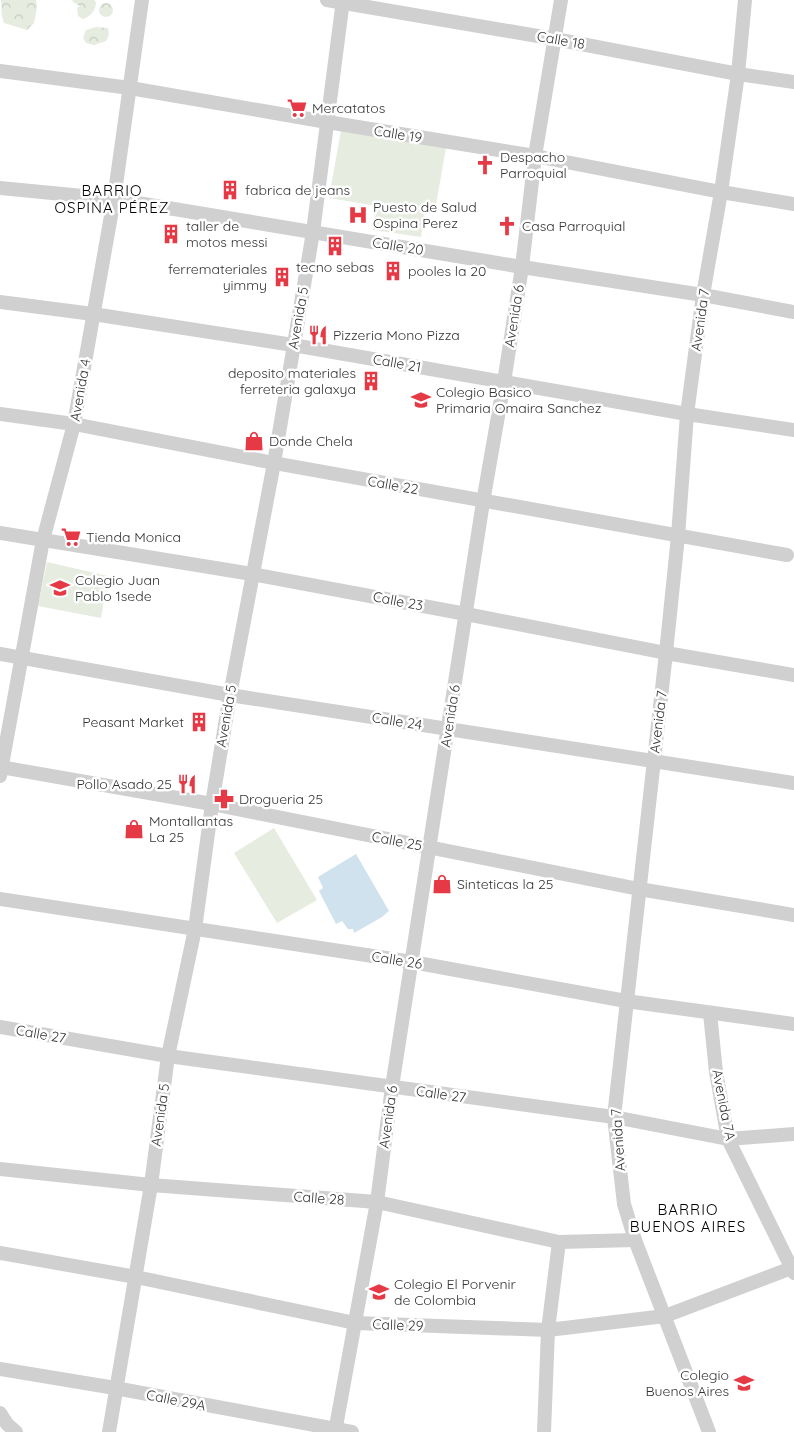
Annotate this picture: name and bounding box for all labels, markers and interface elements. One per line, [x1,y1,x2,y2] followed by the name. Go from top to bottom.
[536,27,586,53] street label: Calle 18
[286,97,308,119] supermarket icon: Mercatatos
[312,99,385,117] place label: Mercatatos
[373,121,424,147] street label: Calle 19
[500,148,567,182] place label: Despacho Parroquial
[474,154,496,176] church icon: Despacho Parroquial
[219,179,241,201] building icon: fabrica de jeans
[54,181,170,217] district label: BARRIO OSPINA PÉREZ
[245,181,350,199] place label: fabrica de jeans
[373,198,477,232] place label: Puesto de Salud Ospina Perez
[347,204,369,226] hospital icon: Puesto de Salud Ospina Perez
[496,215,518,237] church icon: Casa Parroquial
[186,217,268,251] place label: taller de motos messi
[522,217,625,235] place label: Casa Parroquial
[160,223,182,245] building icon: taller de motos messi
[371,233,425,259] street label: Calle 20
[324,235,346,257] building icon: tecno sebas
[296,258,374,276] place label: tecno sebas
[168,260,267,294] place label: ferremateriales yimmy
[382,260,404,282] building icon: pooles la 20
[408,262,486,280] place label: pooles la 20
[271,266,293,288] building icon: ferremateriales yimmy
[500,283,528,349] street label: Avenida 6
[284,285,312,351] street label: Avenida 5
[687,288,713,352] street label: Avenida 7
[307,324,329,346] restaurant icon: Pizzeria Mono Pizza
[333,326,460,344] place label: Pizzeria Mono Pizza
[372,350,422,376] street label: Calle 21
[66,357,94,423] street label: Avenida 4
[228,364,356,398] place label: deposito materiales ferreteria galaxya
[360,370,382,392] building icon: deposito materiales ferreteria galaxya
[436,383,602,417] place label: Colegio Basico Primaria Omaira Sanchez
[410,389,432,411] school or university icon: Colegio Basico Primaria Omaira Sanchez
[243,430,265,452] shop icon: Donde Chela
[269,432,353,450] place label: Donde Chela
[366,472,420,498] street label: Calle 22
[60,526,82,548] supermarket icon: Tienda Monica
[86,528,181,546] place label: Tienda Monica
[75,571,160,605] place label: Colegio Juan Pablo 1sede
[49,577,71,599] school or university icon: Colegio Juan Pablo 1sede
[371,587,425,615] street label: Calle 23
[212,683,240,749] street label: Avenida 5
[436,683,464,749] street label: Avenida 6
[645,690,671,754] street label: Avenida 7
[371,708,423,734] street label: Calle 24
[188,711,210,733] building icon: Peasant Market
[82,713,184,731] place label: Peasant Market
[176,773,198,795] restaurant icon: Pollo Asado 25
[76,775,172,793] place label: Pollo Asado 25
[213,788,235,810] pharmacy icon: Drogueria 25
[239,790,323,808] place label: Drogueria 25
[149,812,233,846] place label: Montallantas La 25
[123,818,145,840] shop icon: Montallantas La 25
[370,827,424,855] street label: Calle 25
[431,873,453,895] shop icon: Sinteticas la 25
[457,875,553,893] place label: Sinteticas la 25
[370,947,424,973] street label: Calle 26
[15,1021,67,1047] street label: Calle 27
[708,1068,740,1142] street label: Avenida 7A
[147,1082,173,1148] street label: Avenida 5
[415,1082,467,1106] street label: Calle 27
[375,1084,401,1150] street label: Avenida 6
[607,1108,629,1172] street label: Avenida 7
[293,1187,345,1209] street label: Calle 28
[630,1200,746,1236] district label: BARRIO BUENOS AIRES
[394,1275,517,1309] place label: Colegio El Porvenir de Colombia
[368,1281,390,1303] school or university icon: Colegio El Porvenir de Colombia
[372,1315,424,1335] street label: Calle 29
[645,1366,729,1400] place label: Colegio Buenos Aires
[733,1372,755,1394] school or university icon: Colegio Buenos Aires
[145,1385,207,1415] street label: Calle 29A

